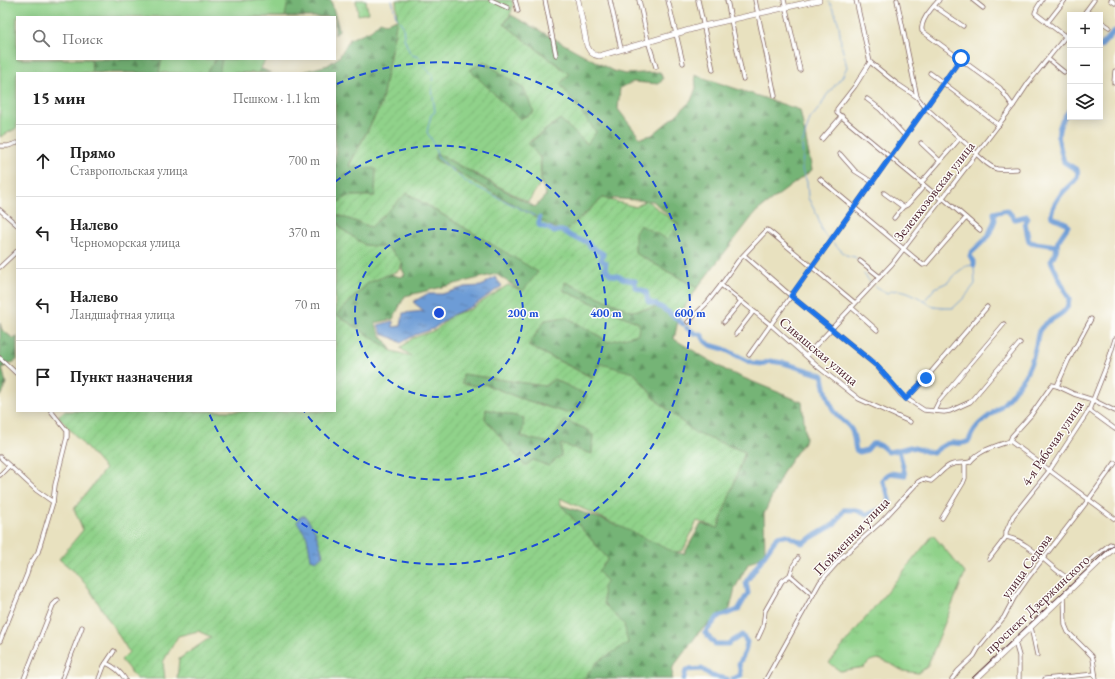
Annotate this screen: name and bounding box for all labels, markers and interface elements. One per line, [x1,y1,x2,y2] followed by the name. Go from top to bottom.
[1067,12,1103,120] map controls
[1067,12,1103,48] button: +
[16,16,336,60] search box
[30,27,52,49] icon: search
[62,29,103,48] text: Поиск
[1067,48,1103,84] button: −
[952,49,970,67] route start
[1067,84,1103,120] button: layers
[32,87,85,109] text: 15 мин
[233,90,320,107] text: Пешком · 1.1 km
[889,137,979,245] street label: Зеленхозовская улица
[70,143,115,162] text: Прямо
[32,150,54,172] icon: ahead
[289,152,320,169] text: 700 m
[70,162,188,179] text: Ставропольская улица
[70,215,118,234] text: Налево
[32,222,54,244] icon: left
[289,224,320,241] text: 370 m
[70,234,180,251] text: Черноморская улица
[70,287,118,306] text: Налево
[32,294,54,316] icon: left
[295,296,320,313] text: 70 m
[507,305,539,321] text: 200 m
[590,305,622,321] text: 400 m
[674,305,706,321] text: 600 m
[70,306,175,323] text: Ландшафтная улица
[432,306,446,320] centre of rings
[776,313,863,390] street label: Сивашская улица
[32,366,54,388] icon: arrive
[70,367,193,386] text: Пункт назначения
[917,369,935,387] route end
[1017,397,1087,489] street label: 4-я Рабочая улица
[809,493,893,579] street label: Пойменная улица
[996,530,1056,602] street label: улица Седова
[981,551,1093,657] street label: проспект Дзержинского

